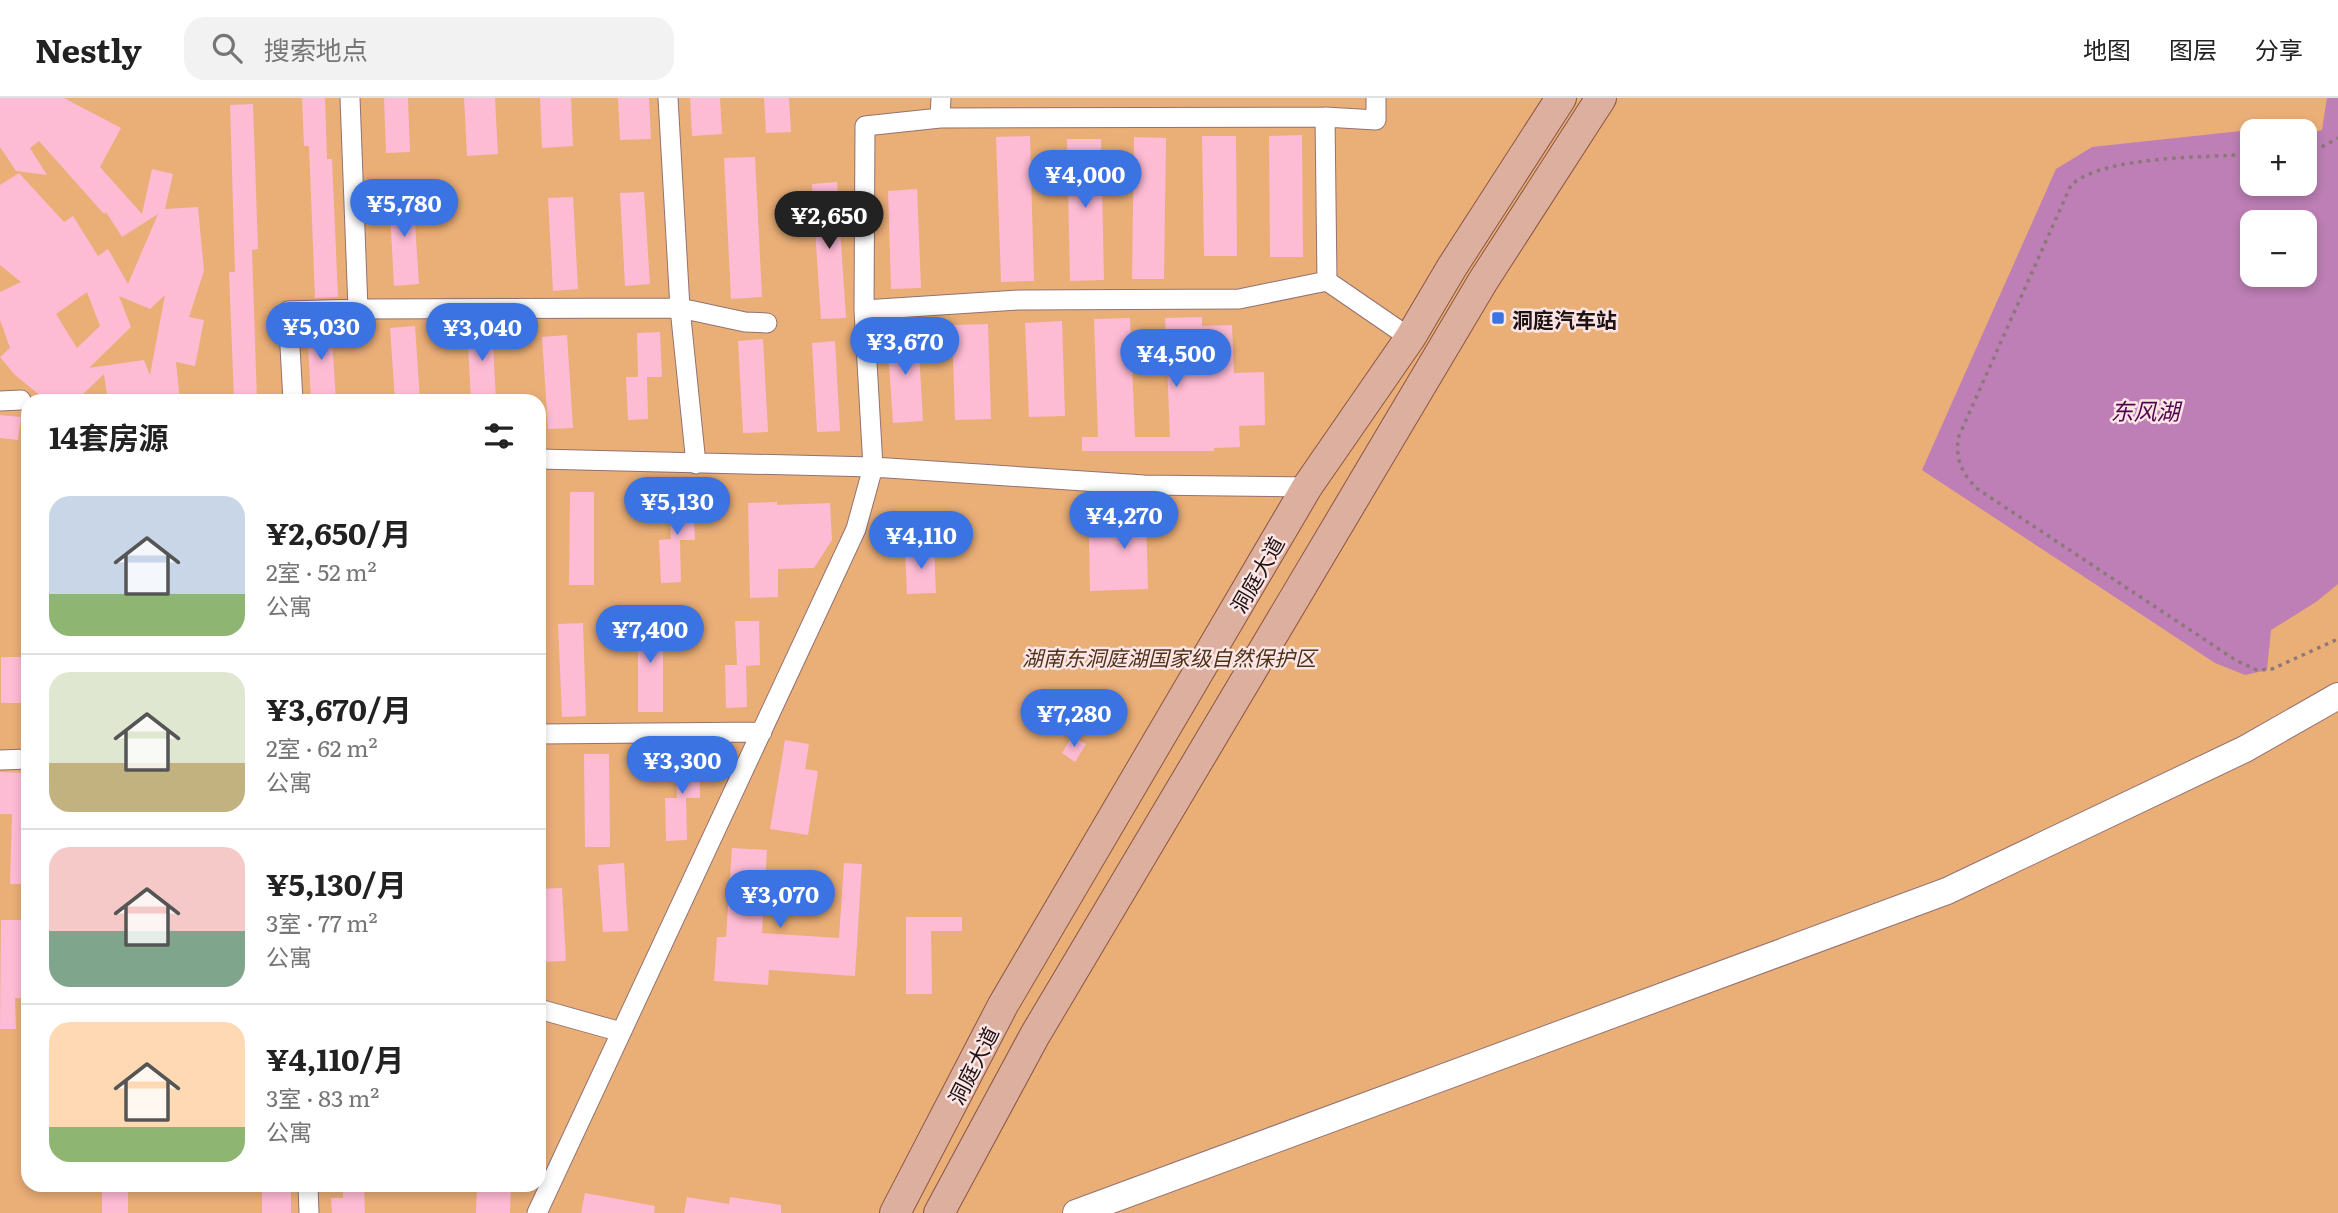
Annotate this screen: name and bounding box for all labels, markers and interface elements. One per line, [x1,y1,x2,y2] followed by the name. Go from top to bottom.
[184,17,674,80] search box
[35,24,142,73] text: Nestly
[208,29,246,67] icon: search
[264,29,368,68] text: 搜索地点
[2083,31,2131,66] text: 地图
[2169,31,2217,66] text: 图层
[2255,31,2303,66] text: 分享
[2240,119,2317,287] map controls
[2240,119,2317,196] button: +
[1028,150,1142,210] pin: ¥4,000
[1044,156,1126,190] text: ¥4,000
[347,180,461,239] pin: ¥5,780
[366,185,442,219] text: ¥5,780
[772,192,886,251] pin: ¥2,650
[790,197,868,231] text: ¥2,650
[2240,210,2317,287] button: −
[264,302,378,362] pin: ¥5,030
[425,303,539,363] pin: ¥3,040
[1512,303,1617,334] place label: 洞庭汽车站
[282,308,360,342] text: ¥5,030
[442,309,522,343] text: ¥3,040
[1490,310,1506,326] marker: 洞庭汽车站
[848,317,962,377] pin: ¥3,670
[866,323,944,357] text: ¥3,670
[1119,330,1233,389] pin: ¥4,500
[1136,335,1216,369] text: ¥4,500
[2111,393,2183,427] water label: 东风湖
[49,414,168,458] text: 14套房源
[480,417,518,455] icon: filters
[620,478,734,537] pin: ¥5,130
[640,483,714,517] text: ¥5,130
[1067,491,1181,551] pin: ¥4,270
[1085,497,1163,531] text: ¥4,270
[266,510,411,554] text: ¥2,650/月
[864,512,978,571] pin: ¥4,110
[885,517,957,551] text: ¥4,110
[105,524,189,608] icon: home
[1222,530,1290,618] street label: 洞庭大道
[266,554,377,588] text: 2室 · 52 m²
[266,588,312,622] text: 公寓
[593,606,707,665] pin: ¥7,400
[612,611,688,645] text: ¥7,400
[1022,641,1319,672] park label: 湖南东洞庭湖国家级自然保护区
[266,686,412,730] text: ¥3,670/月
[1017,690,1131,749] pin: ¥7,280
[1037,695,1111,729] text: ¥7,280
[105,700,189,784] icon: home
[266,730,378,764] text: 2室 · 62 m²
[625,736,739,796] pin: ¥3,300
[643,742,721,776] text: ¥3,300
[266,764,312,798] text: 公寓
[266,861,407,905] text: ¥5,130/月
[723,870,837,930] pin: ¥3,070
[105,875,189,959] icon: home
[741,876,819,910] text: ¥3,070
[266,905,378,939] text: 3室 · 77 m²
[266,939,312,973] text: 公寓
[939,1021,1005,1109] street label: 洞庭大道
[266,1036,404,1080] text: ¥4,110/月
[105,1050,189,1134] icon: home
[266,1080,380,1114] text: 3室 · 83 m²
[266,1114,312,1148] text: 公寓

